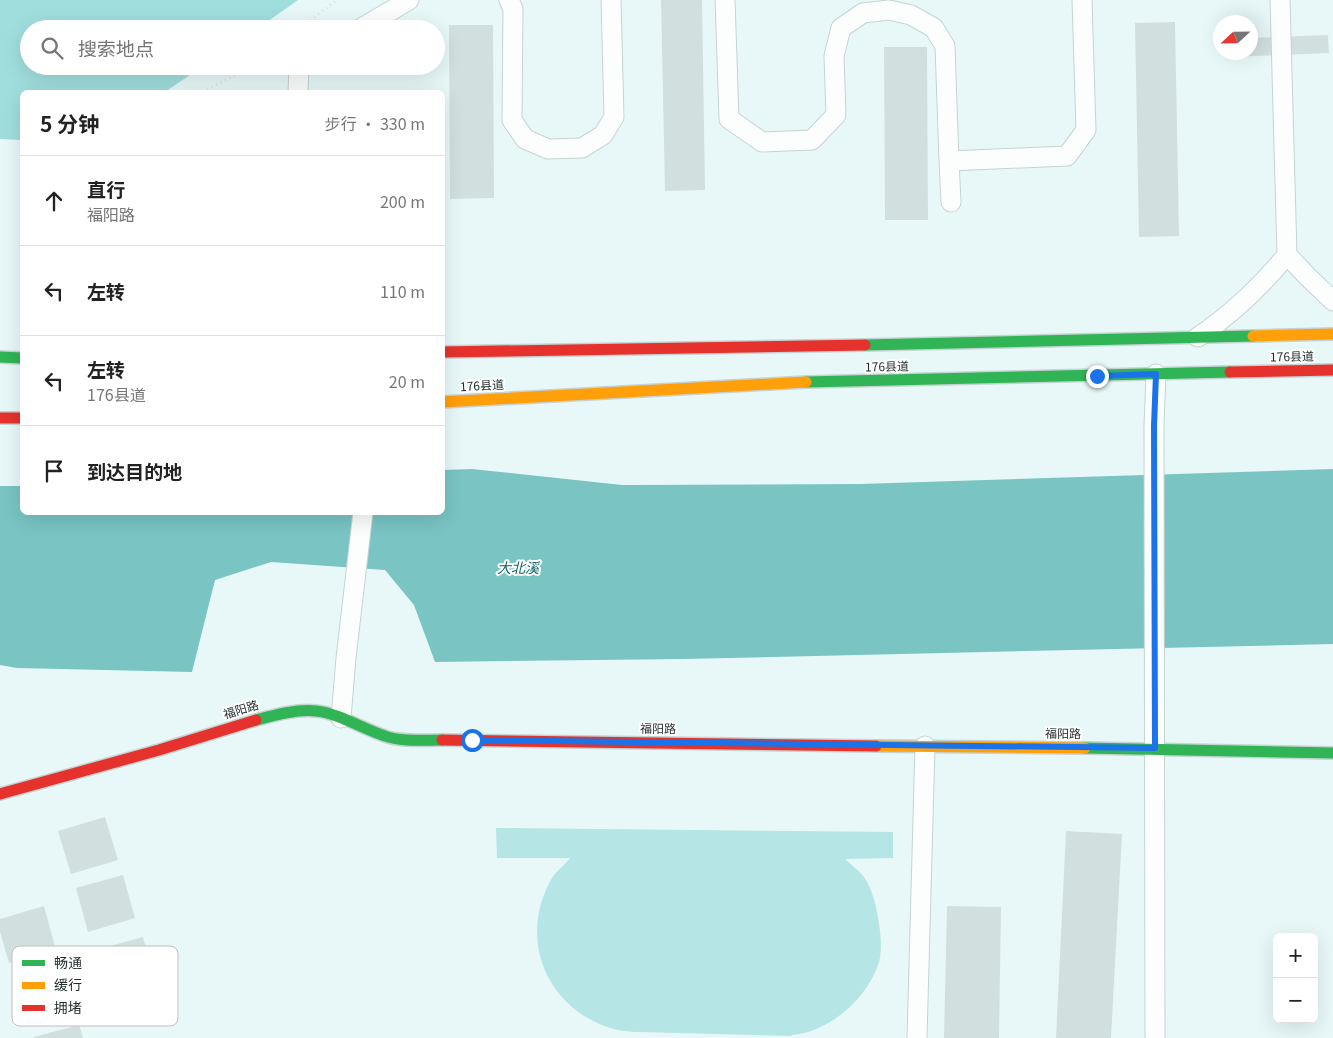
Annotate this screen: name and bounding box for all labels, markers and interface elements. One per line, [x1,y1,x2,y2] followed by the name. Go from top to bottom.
[1213,15,1258,60] north arrow
[20,20,445,75] search box
[38,34,66,62] icon: search
[78,34,154,61] text: 搜索地点
[40,108,99,138] text: 5 分钟
[325,111,425,135] text: 步行 · 330 m
[87,175,125,202] text: 直行
[40,187,68,215] icon: ahead
[380,189,425,213] text: 200 m
[87,202,135,226] text: 福阳路
[40,277,68,305] icon: left
[87,277,125,304] text: 左转
[380,279,425,303] text: 110 m
[1270,347,1314,364] street label: 176县道
[87,355,125,382] text: 左转
[865,357,909,374] street label: 176县道
[1086,365,1109,388] route end
[40,367,68,395] icon: left
[389,369,425,393] text: 20 m
[460,375,504,394] street label: 176县道
[87,382,146,406] text: 176县道
[40,457,68,485] icon: arrive
[87,457,182,484] text: 到达目的地
[497,557,541,577] water label: 大北溪
[221,695,260,722] street label: 福阳路
[640,719,676,736] street label: 福阳路
[1045,724,1081,741] street label: 福阳路
[461,729,484,752] route start
[1273,933,1318,1023] map controls
[1273,933,1318,978] button: +
[12,946,178,1026] legend
[54,952,82,972] text: 畅通
[54,974,82,994] text: 缓行
[1273,978,1318,1023] button: −
[54,997,82,1017] text: 拥堵

